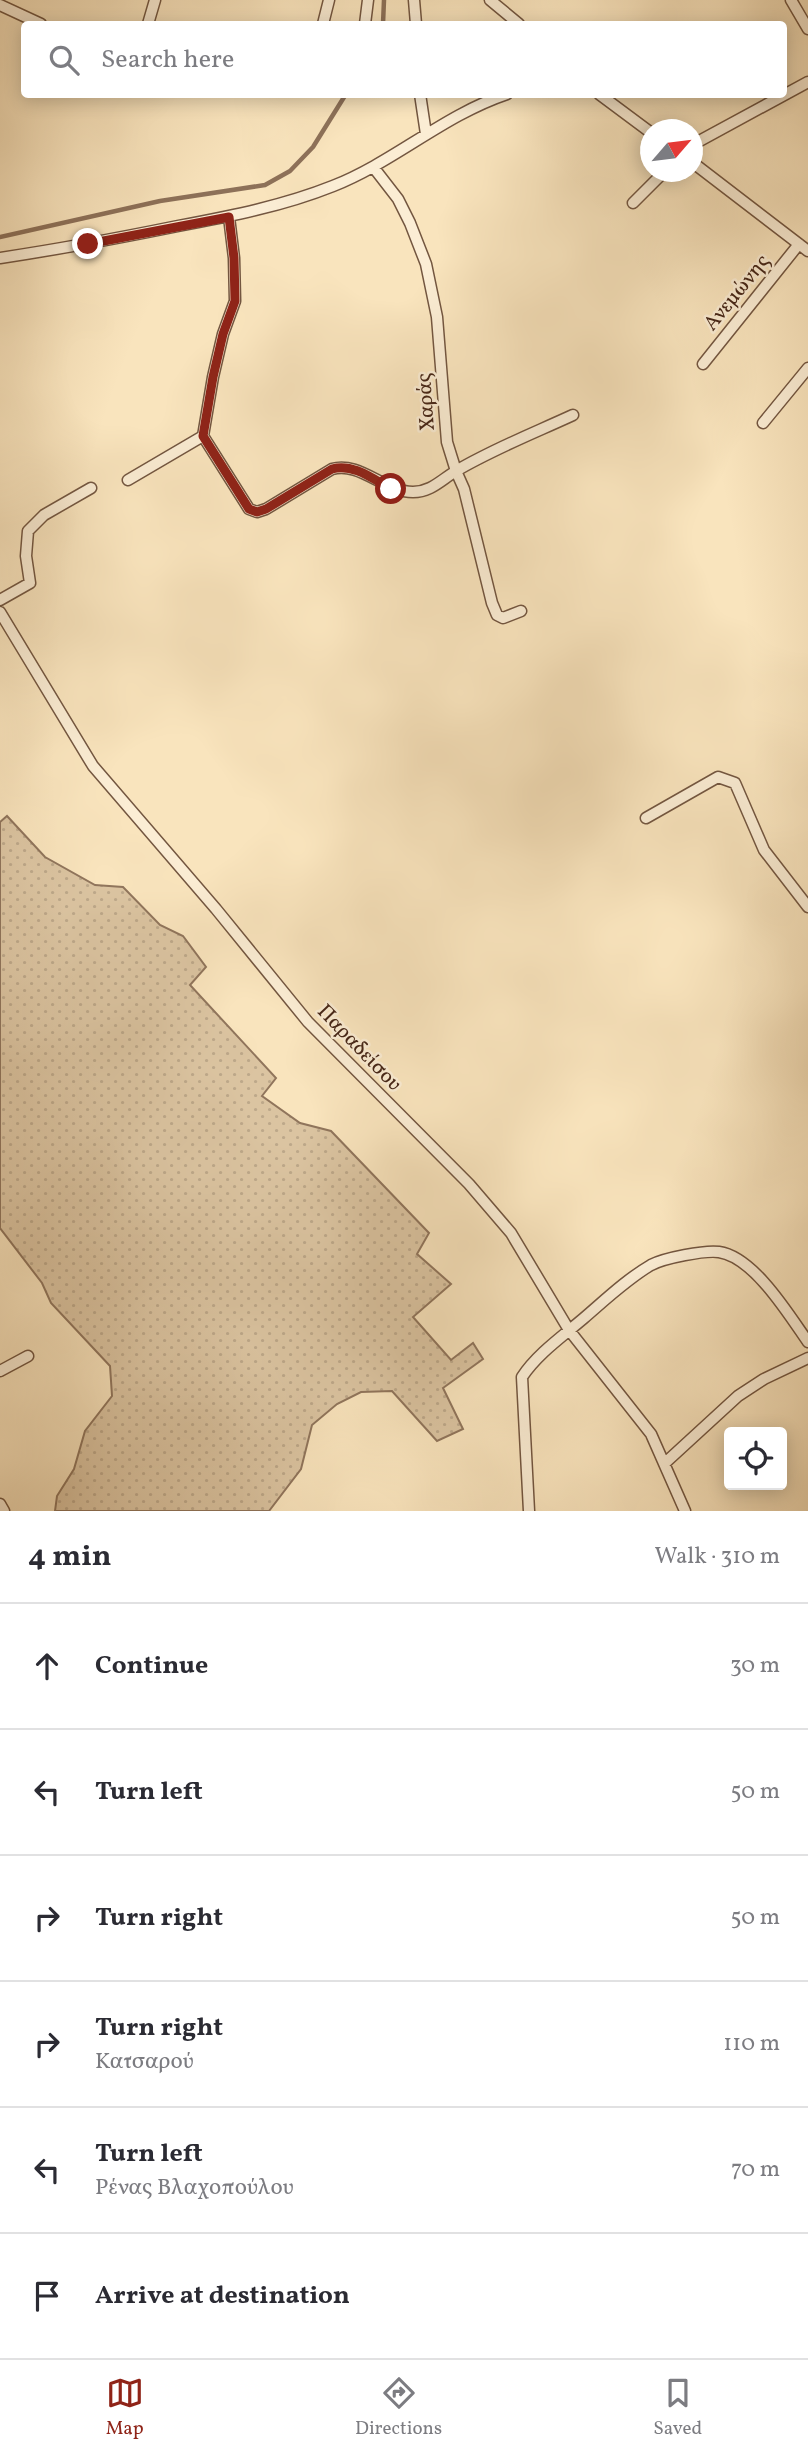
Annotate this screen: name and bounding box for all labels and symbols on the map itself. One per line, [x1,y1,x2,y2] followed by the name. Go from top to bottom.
[640,119,703,182] north arrow
[72,228,103,259] route end
[697,248,777,337] street label: Ανεμώνης
[410,372,443,432] street label: Χαράς
[375,473,406,504] route start
[310,998,408,1098] street label: Παραδείσου

